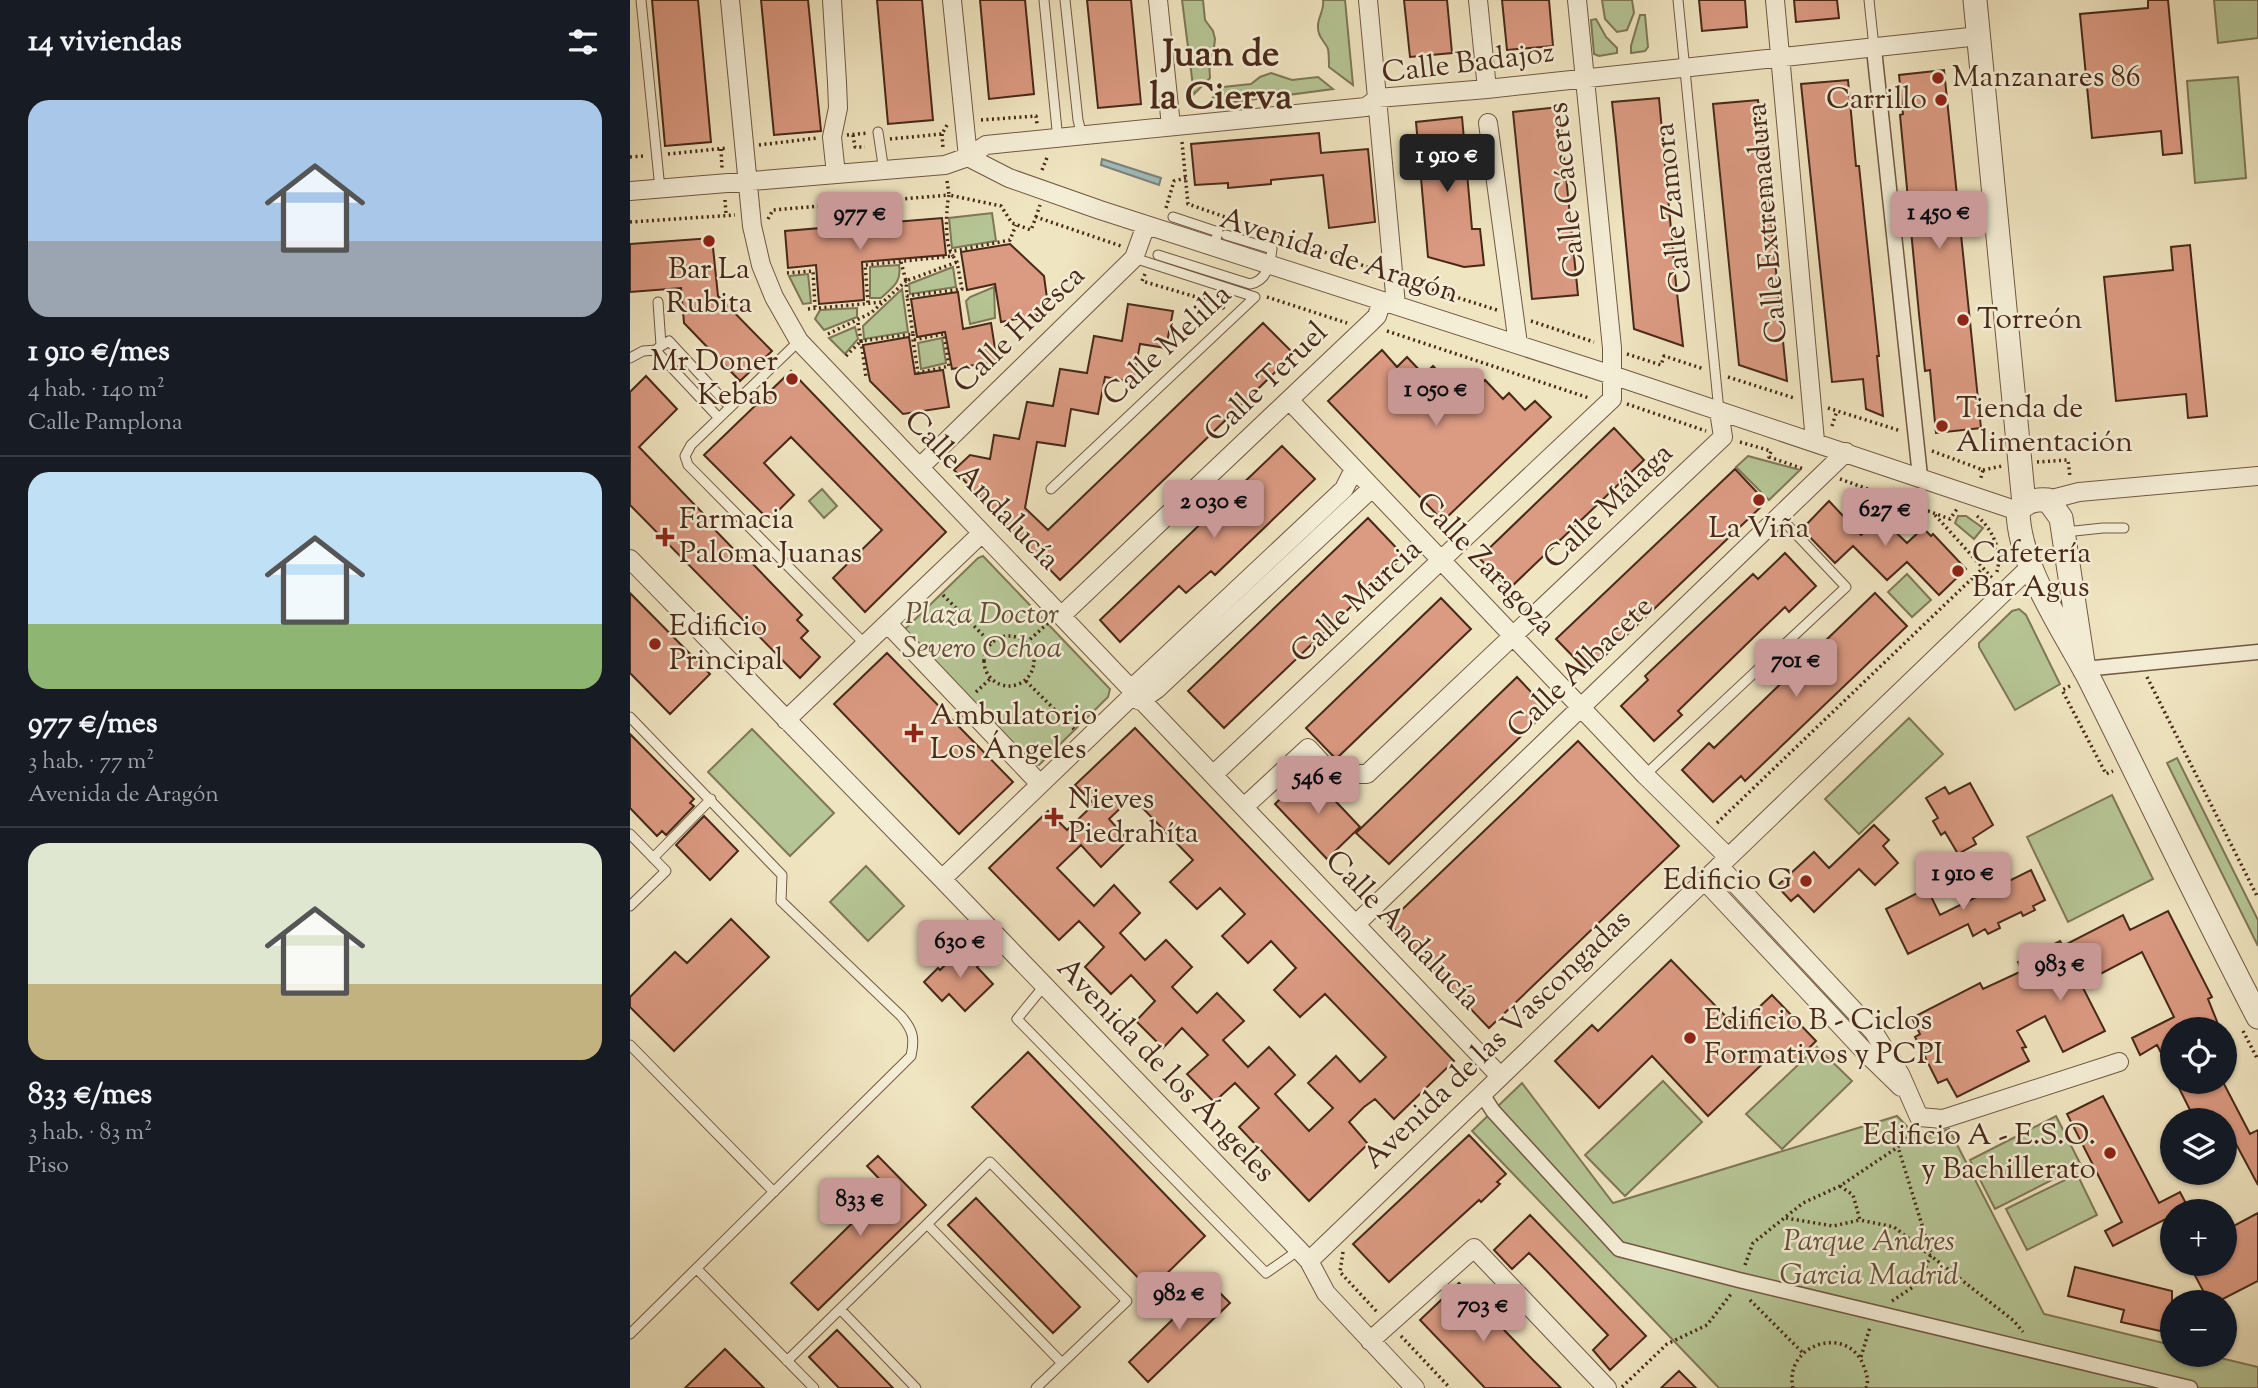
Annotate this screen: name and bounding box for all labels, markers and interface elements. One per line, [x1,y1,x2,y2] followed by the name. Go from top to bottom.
[28,21,182,64] text: 14 viviendas
[564,23,602,61] icon: filters
[1150,29,1292,126] district label: Juan de la Cierva
[1379,32,1557,96] street label: Calle Badajoz
[1952,57,2141,100] place label: Manzanares 86
[1930,70,1946,86] marker: Manzanares 86
[1826,79,1927,122] place label: Carrillo
[1933,92,1949,108] marker: Carrillo
[1537,100,1599,280] street label: Calle Cáceres
[1736,101,1800,345] street label: Calle Extremadura
[1644,120,1704,295] street label: Calle Zamora
[1382,134,1512,194] pin: 1 910 €
[1416,140,1478,173] text: 1 910 €
[252,145,378,271] icon: home
[1874,191,2004,251] pin: 1 450 €
[811,192,909,252] pin: 977 €
[1907,197,1971,230] text: 1 450 €
[833,198,887,231] text: 977 €
[1214,198,1464,316] street label: Avenida de Aragón
[701,233,717,249] marker: Bar La Rubita
[666,249,752,326] place label: Bar La Rubita
[944,256,1096,404] street label: Calle Huesca
[1094,275,1242,417] street label: Calle Melilla
[1977,299,2083,342] place label: Torreón
[1955,312,1971,328] marker: Torreón
[1195,313,1339,453] street label: Calle Teruel
[28,331,170,374] text: 1 910 €/mes
[650,341,778,418] place label: Mr Doner Kebab
[1371,368,1501,428] pin: 1 050 €
[784,371,800,387] marker: Mr Doner Kebab
[28,374,165,407] text: 4 hab. · 140 m²
[1404,374,1468,407] text: 1 050 €
[1956,388,2133,465] place label: Tienda de Alimentación
[893,401,1069,581] street label: Calle Andalucía
[28,407,183,440] text: Calle Pamplona
[1934,418,1950,434] marker: Tienda de Alimentación
[1534,434,1684,580] street label: Calle Málaga
[1149,480,1279,540] pin: 2 030 €
[1405,483,1565,647] street label: Calle Zaragoza
[1180,486,1248,519] text: 2 030 €
[1836,489,1934,548] pin: 627 €
[1751,492,1767,508] marker: La Viña
[1859,494,1911,527] text: 627 €
[679,499,862,576] place label: Farmacia Paloma Juanas
[1709,508,1810,551] place label: La Viña
[252,517,378,643] icon: home
[657,529,673,545] marker: Farmacia Paloma Juanas
[1282,530,1432,674] street label: Calle Murcia
[1972,533,2091,610] place label: Cafetería Bar Agus
[1950,563,1966,579] marker: Cafetería Bar Agus
[1498,587,1664,749] street label: Calle Albacete
[902,594,1062,671] park label: Plaza Doctor Severo Ochoa
[669,606,783,683] place label: Edificio Principal
[647,636,663,652] marker: Edificio Principal
[1747,640,1845,699] pin: 701 €
[1771,645,1821,678] text: 701 €
[930,695,1097,772] place label: Ambulatorio Los Ángeles
[28,703,158,746] text: 977 €/mes
[904,723,924,743] marker: Ambulatorio Los Ángeles
[28,746,154,779] text: 3 hab. · 77 m²
[1269,756,1367,816] pin: 546 €
[1293,762,1343,795] text: 546 €
[28,779,219,812] text: Avenida de Aragón
[1068,779,1199,856] place label: Nieves Piedrahíta
[1046,809,1062,825] marker: Nieves Piedrahíta
[1314,841,1490,1021] street label: Calle Andalucía
[1898,852,2028,912] pin: 1 910 €
[1932,858,1994,891] text: 1 910 €
[1663,860,1792,903] place label: Edificio G
[1798,873,1814,889] marker: Edificio G
[252,888,378,1014] icon: home
[1354,900,1642,1180] street label: Avenida de las Vascongadas
[911,920,1009,980] pin: 630 €
[934,926,986,959] text: 630 €
[2011,944,2109,1003] pin: 983 €
[1046,949,1284,1193] street label: Avenida de los Ángeles
[2035,949,2086,982] text: 983 €
[1704,1000,1944,1077] place label: Edificio B - Ciclos Formativos y PCPI
[2160,1017,2237,1367] map controls
[2160,1017,2237,1094] button: locate
[1682,1030,1698,1046] marker: Edificio B - Ciclos Formativos y PCPI
[28,1074,152,1117] text: 833 €/mes
[2160,1108,2237,1185] button: layers
[1863,1115,2096,1192] place label: Edificio A - E.S.O. y Bachillerato
[28,1117,152,1150] text: 3 hab. · 83 m²
[2102,1145,2118,1161] marker: Edificio A - E.S.O. y Bachillerato
[28,1150,69,1183] text: Piso
[811,1178,909,1238] pin: 833 €
[835,1184,885,1217] text: 833 €
[2160,1199,2237,1276] button: +
[1779,1221,1959,1298] park label: Parque Andres Garcia Madrid
[1130,1272,1228,1332] pin: 982 €
[1153,1278,1205,1311] text: 982 €
[1434,1284,1532,1344] pin: 703 €
[1457,1290,1509,1323] text: 703 €
[2160,1290,2237,1367] button: −

